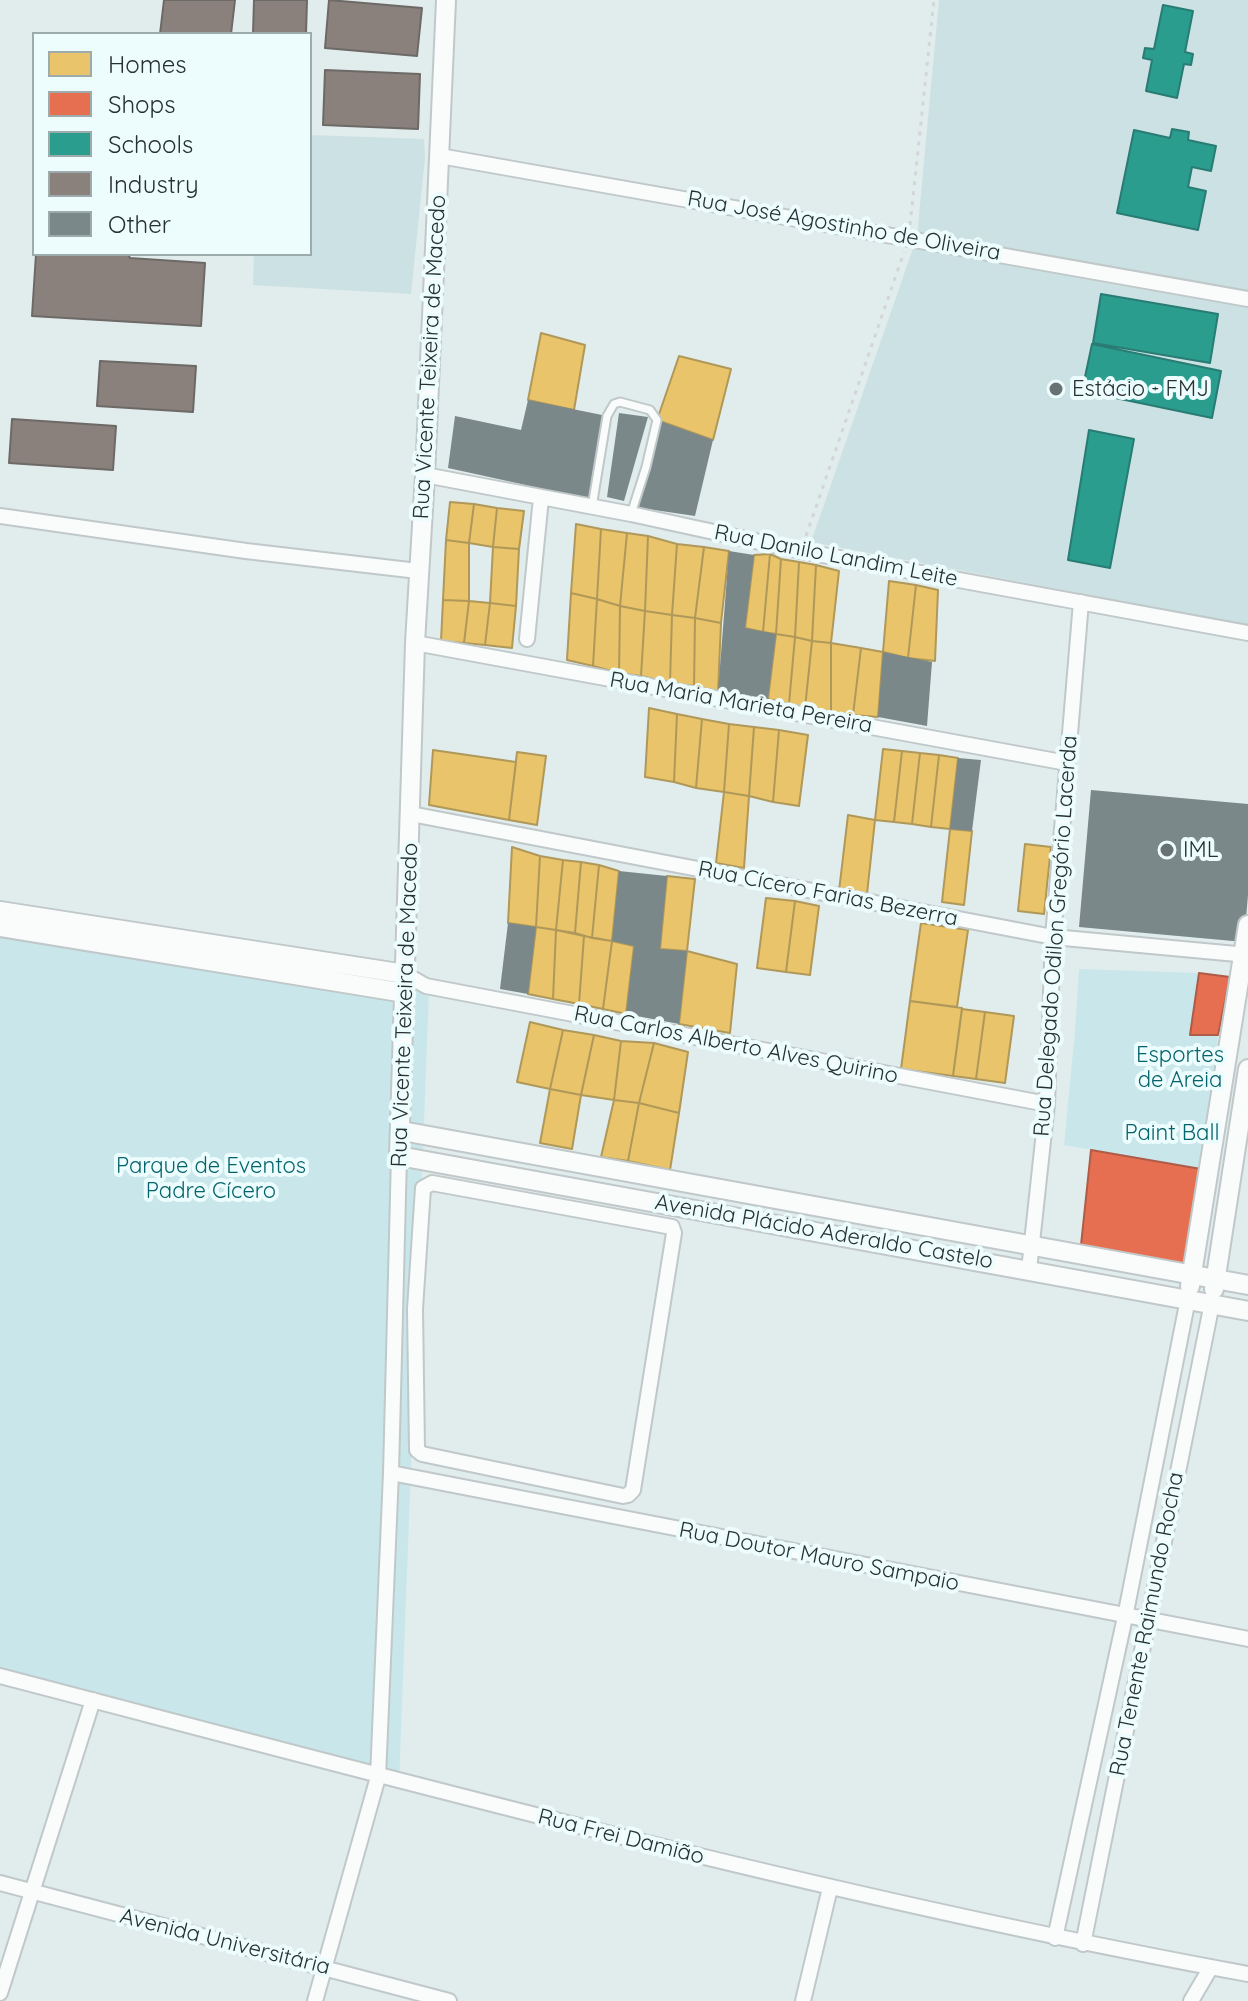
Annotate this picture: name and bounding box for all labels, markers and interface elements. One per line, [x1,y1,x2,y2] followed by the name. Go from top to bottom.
[32,32,312,256] legend
[108,49,186,79] text: Homes
[108,89,175,119] text: Shops
[108,129,193,159] text: Schools
[108,169,199,199] text: Industry
[685,185,1003,267] street label: Rua José Agostinho de Oliveira
[408,194,452,520] street label: Rua Vicente Teixeira de Macedo
[108,209,171,239] text: Other
[1072,376,1209,402] place label: Estácio - FMJ
[1047,380,1065,398] marker: Estácio - FMJ
[712,519,960,593] street label: Rua Danilo Landim Leite
[608,667,874,739] street label: Rua Maria Marieta Pereira
[1029,735,1083,1137] street label: Rua Delegado Odilon Gregório Lacerda
[1183,837,1218,863] place label: IML
[1158,841,1176,859] marker: IML
[386,842,424,1168] street label: Rua Vicente Teixeira de Macedo
[696,856,960,932] street label: Rua Cícero Farias Bezerra
[572,1001,900,1089] street label: Rua Carlos Alberto Alves Quirino
[1136,1042,1224,1094] park label: Esportes de Areia
[1125,1120,1219,1146] park label: Paint Ball
[116,1153,306,1204] park label: Parque de Eventos Padre Cícero
[653,1189,995,1275] street label: Avenida Plácido Aderaldo Castelo
[1105,1470,1189,1778] street label: Rua Tenente Raimundo Rocha
[677,1517,961,1597] street label: Rua Doutor Mauro Sampaio
[535,1804,707,1870] street label: Rua Frei Damião
[117,1903,333,1981] street label: Avenida Universitária

